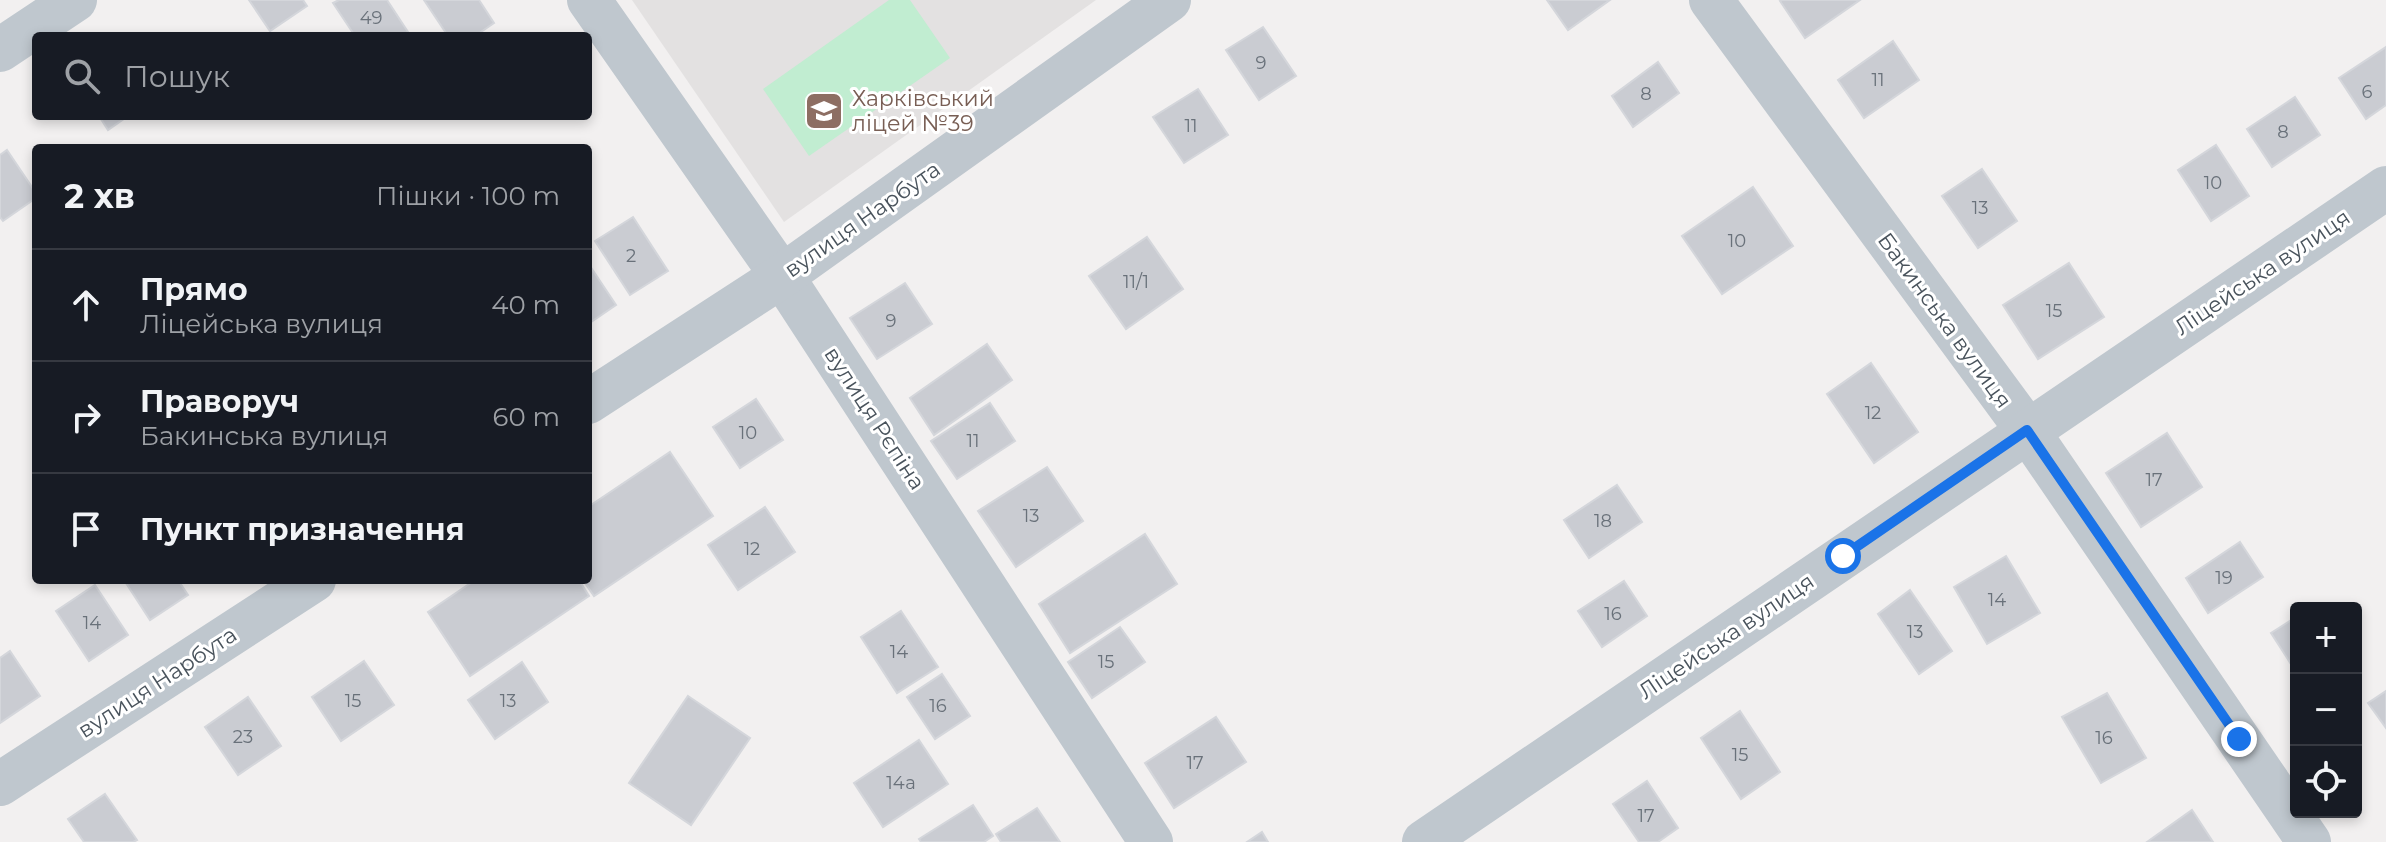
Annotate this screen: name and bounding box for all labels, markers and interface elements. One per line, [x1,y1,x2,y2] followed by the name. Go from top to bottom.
[360,7,382,29] house number: 49
[32,32,592,120] search box
[1256,52,1267,74] house number: 9
[60,54,104,98] icon: search
[124,58,230,95] text: Пошук
[1872,69,1885,91] house number: 11
[2362,81,2373,103] house number: 6
[1640,83,1652,105] house number: 8
[852,85,994,137] place label: Харківський ліцей №39
[803,90,845,132] school or university icon: Харківський ліцей №39
[1185,115,1198,137] house number: 11
[2277,121,2289,143] house number: 8
[779,156,945,283] street label: вулиця Нарбута
[2204,172,2222,194] house number: 10
[64,175,135,217] text: 2 хв
[376,180,560,212] text: Пішки · 100 m
[1972,197,1988,219] house number: 13
[2170,204,2355,341] street label: Ліцейська вулиця
[1872,227,2017,413] street label: Бакинська вулиця
[1728,230,1746,252] house number: 10
[626,245,636,267] house number: 2
[140,271,248,308] text: Прямо
[1123,271,1149,293] house number: 11/1
[64,283,108,327] icon: ahead
[491,289,560,321] text: 40 m
[2046,300,2062,322] house number: 15
[140,308,383,340] text: Ліцейська вулиця
[886,310,897,332] house number: 9
[818,342,931,495] street label: вулиця Рєпіна
[140,383,299,420] text: Праворуч
[64,395,108,439] icon: right
[493,401,560,433] text: 60 m
[1865,402,1881,424] house number: 12
[140,420,388,452] text: Бакинська вулиця
[739,422,757,444] house number: 10
[967,430,980,452] house number: 11
[2145,469,2163,491] house number: 17
[1023,505,1039,527] house number: 13
[64,507,108,551] icon: arrive
[1594,510,1612,532] house number: 18
[140,511,465,548] text: Пункт призначення
[744,538,760,560] house number: 12
[1825,538,1861,574] route start
[2215,567,2233,589] house number: 19
[1634,568,1819,705] street label: Ліцейська вулиця
[1988,589,2006,611] house number: 14
[2290,602,2362,818] map controls
[2290,602,2362,674] button: +
[1604,603,1622,625] house number: 16
[83,612,101,634] house number: 14
[73,621,242,744] street label: вулиця Нарбута
[1907,621,1923,643] house number: 13
[890,641,908,663] house number: 14
[1098,651,1114,673] house number: 15
[2290,674,2362,746] button: −
[345,690,361,712] house number: 15
[500,690,516,712] house number: 13
[929,695,947,717] house number: 16
[2221,721,2257,757] route end
[233,726,253,748] house number: 23
[2095,727,2113,749] house number: 16
[1732,744,1748,766] house number: 15
[2290,746,2362,818] button: locate
[1186,752,1204,774] house number: 17
[886,772,916,794] house number: 14а
[1637,805,1655,827] house number: 17

